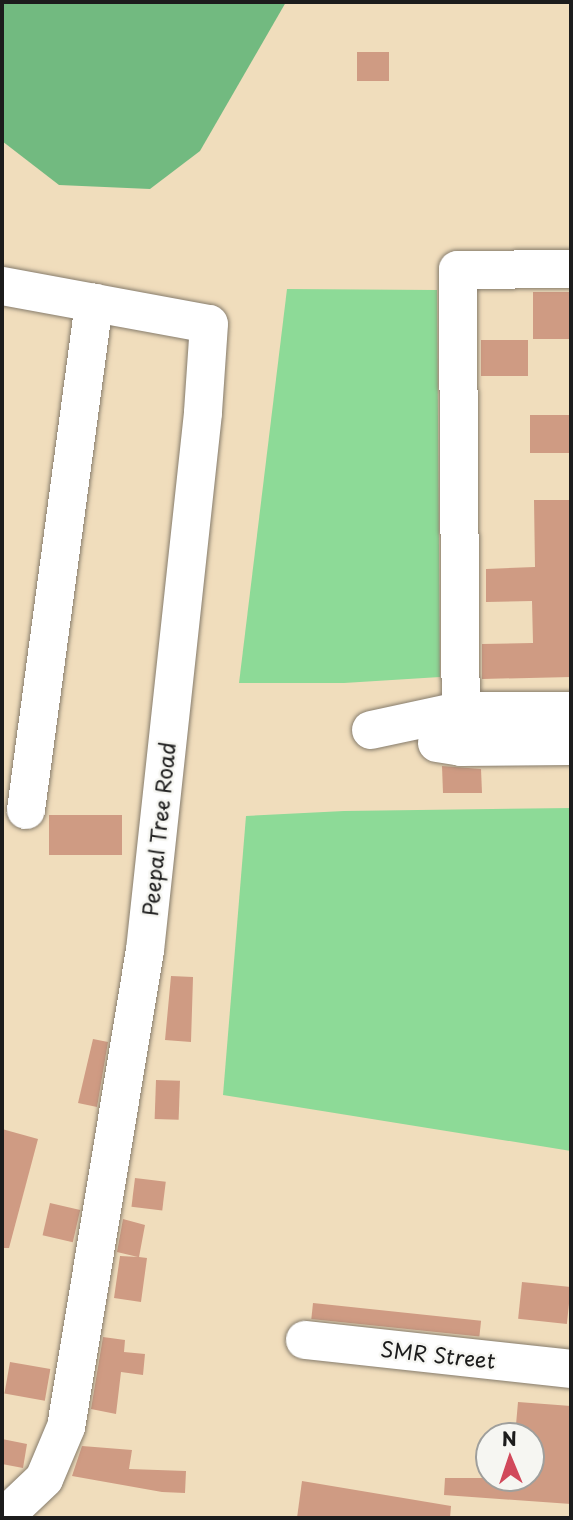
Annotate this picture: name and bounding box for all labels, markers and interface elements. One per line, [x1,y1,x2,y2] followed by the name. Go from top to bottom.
[136,740,180,918] street label: Peepal Tree Road
[378,1335,498,1373] street label: SMR Street
[475,1422,545,1492] north arrow
[501,1424,517,1452] text: N

